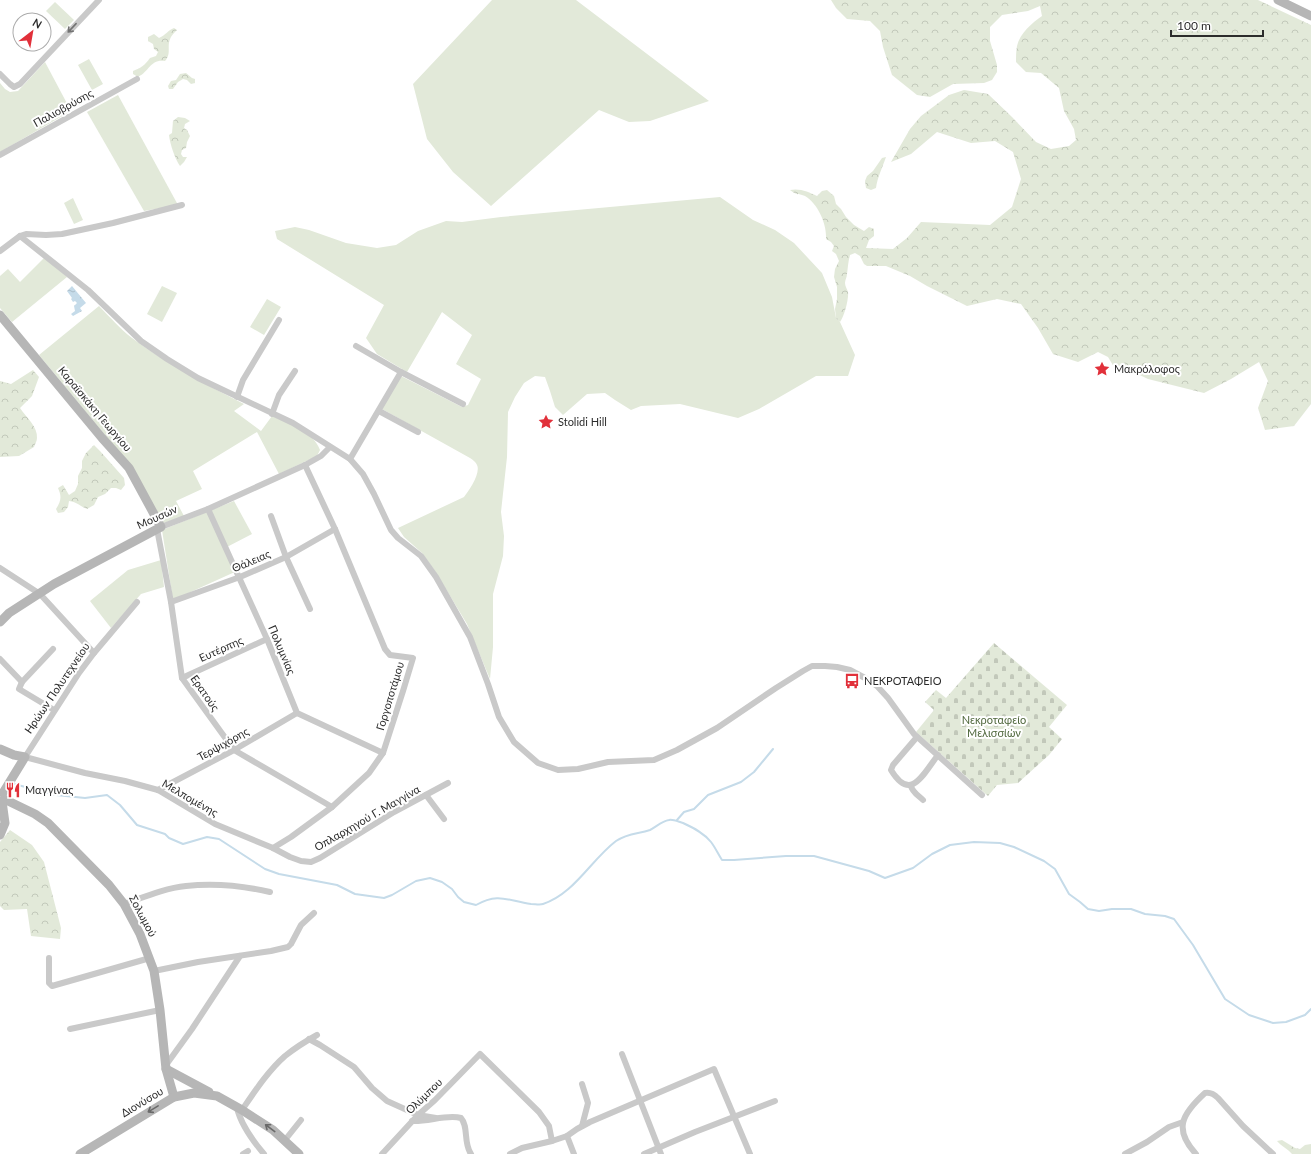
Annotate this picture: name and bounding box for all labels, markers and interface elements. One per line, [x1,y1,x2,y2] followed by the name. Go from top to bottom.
[12,12,52,52] north arrow
[1171,12,1263,38] scale bar
[30,15,44,31] text: N
[1177,18,1211,33] text: 100 m
[68,23,77,33] one-way arrow
[31,86,95,129] street label: Παλιοβρύσης
[1093,360,1111,378] place icon: Μακρόλοφος
[1114,362,1180,375] place label: Μακρόλοφος
[56,364,135,454] street label: Καραϊσκάκη Γεωργίου
[537,413,555,431] place icon: Stolidi Hill
[558,415,607,428] place label: Stolidi Hill
[135,502,179,531] street label: Μουσών
[230,547,272,574] street label: Θάλειας
[266,623,299,677] street label: Πολυμνίας
[197,633,245,664] street label: Ευτέρπης
[21,640,92,736] street label: Ηρώων Πολυτεχνείου
[373,660,406,732] street label: Γοργοποτάμου
[188,672,223,713] street label: Ερατούς
[843,672,861,690] bus stop icon: ΝΕΚΡΟΤΑΦΕΙΟ
[864,674,942,687] place label: ΝΕΚΡΟΤΑΦΕΙΟ
[962,713,1026,739] park label: Νεκροταφείο Μελισσίών
[195,724,251,763] street label: Τερψιχόρης
[160,776,221,819] street label: Μελπομένης
[4,781,22,799] restaurant icon: Μαγγίνας
[312,782,422,853] street label: Οπλαρχηγού Γ. Μαγγίνα
[25,783,73,796] place label: Μαγγίνας
[127,893,160,939] street label: Σολωμού
[403,1075,445,1116] street label: Ολύμπου
[118,1084,165,1119] street label: Διονύσου
[147,1105,159,1113] one-way arrow
[265,1124,276,1132] one-way arrow

